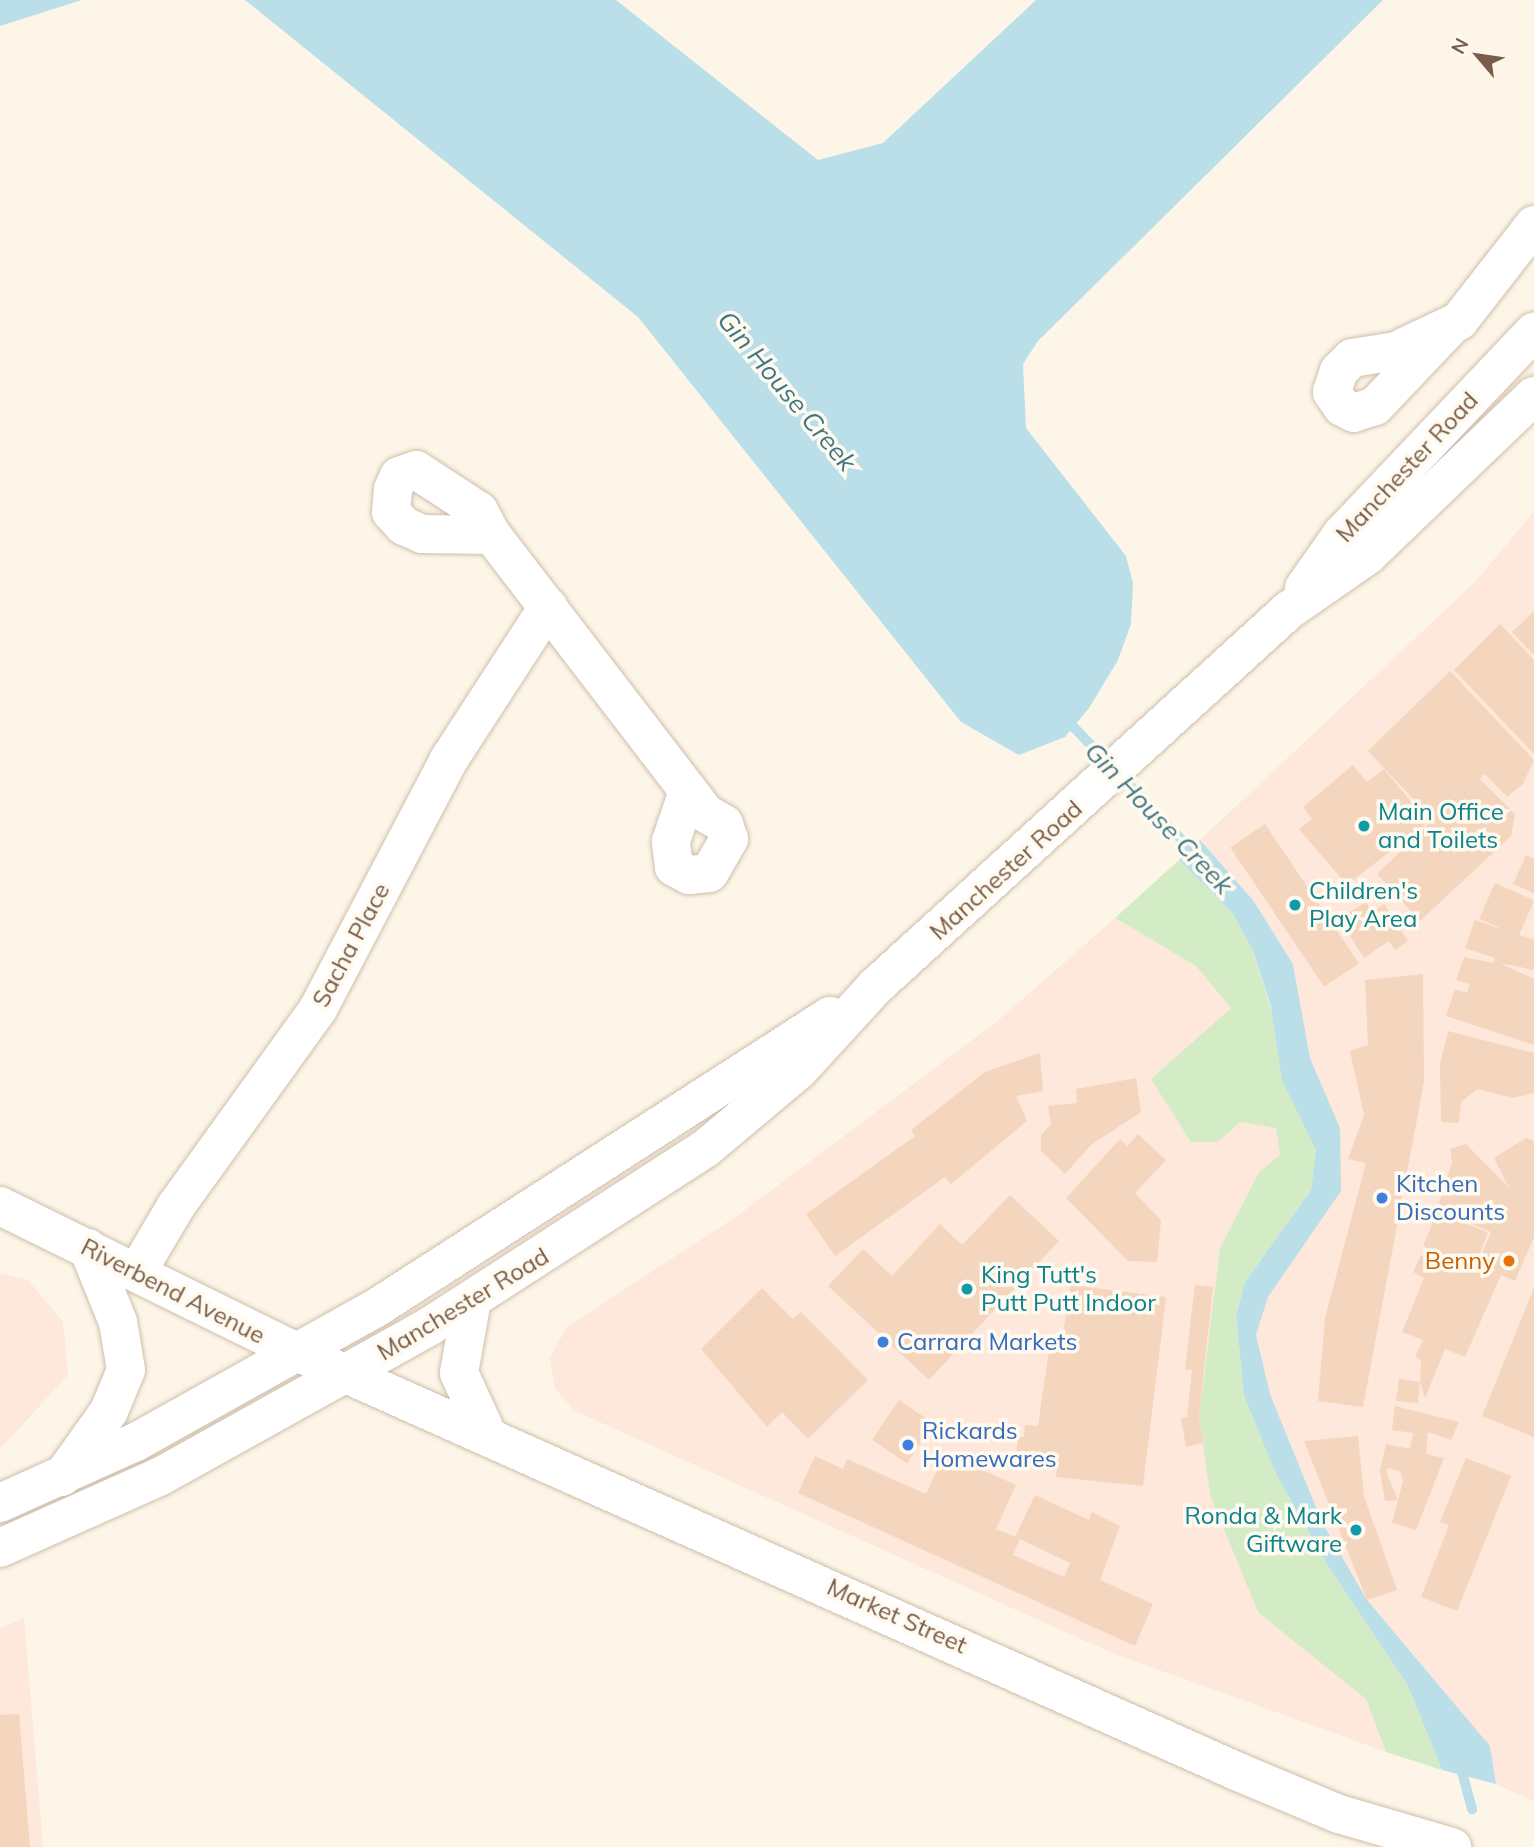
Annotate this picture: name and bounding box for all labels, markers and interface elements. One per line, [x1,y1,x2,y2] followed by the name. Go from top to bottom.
[1443,21,1513,91] north arrow
[1446,34,1474,58] text: N
[711,305,863,477] water label: Gin House Creek
[1330,386,1484,548] street label: Manchester Road
[1078,735,1240,901] water label: Gin House Creek
[924,794,1088,946] street label: Manchester Road
[1378,798,1504,854] place label: Main Office and Toilets
[1356,818,1372,834] marker: Main Office and Toilets
[1309,877,1418,933] place label: Children's Play Area
[306,878,396,1012] street label: Sacha Place
[1287,897,1303,913] marker: Children's Play Area
[1396,1170,1505,1226] place label: Kitchen Discounts
[1374,1190,1390,1206] marker: Kitchen Discounts
[76,1232,270,1350] street label: Riverbend Avenue
[372,1241,554,1367] street label: Manchester Road
[1425,1247,1495,1275] place label: Benny
[1501,1253,1517,1269] marker: Benny
[981,1261,1156,1317] place label: King Tutt's Putt Putt Indoor
[959,1281,975,1297] marker: King Tutt's Putt Putt Indoor
[897,1328,1077,1356] place label: Carrara Markets
[875,1334,891,1350] marker: Carrara Markets
[922,1417,1057,1473] place label: Rickards Homewares
[900,1437,916,1453] marker: Rickards Homewares
[1184,1502,1342,1558] place label: Ronda & Mark Giftware
[1348,1522,1364,1538] marker: Ronda & Mark Giftware
[823,1572,971,1660] street label: Market Street

